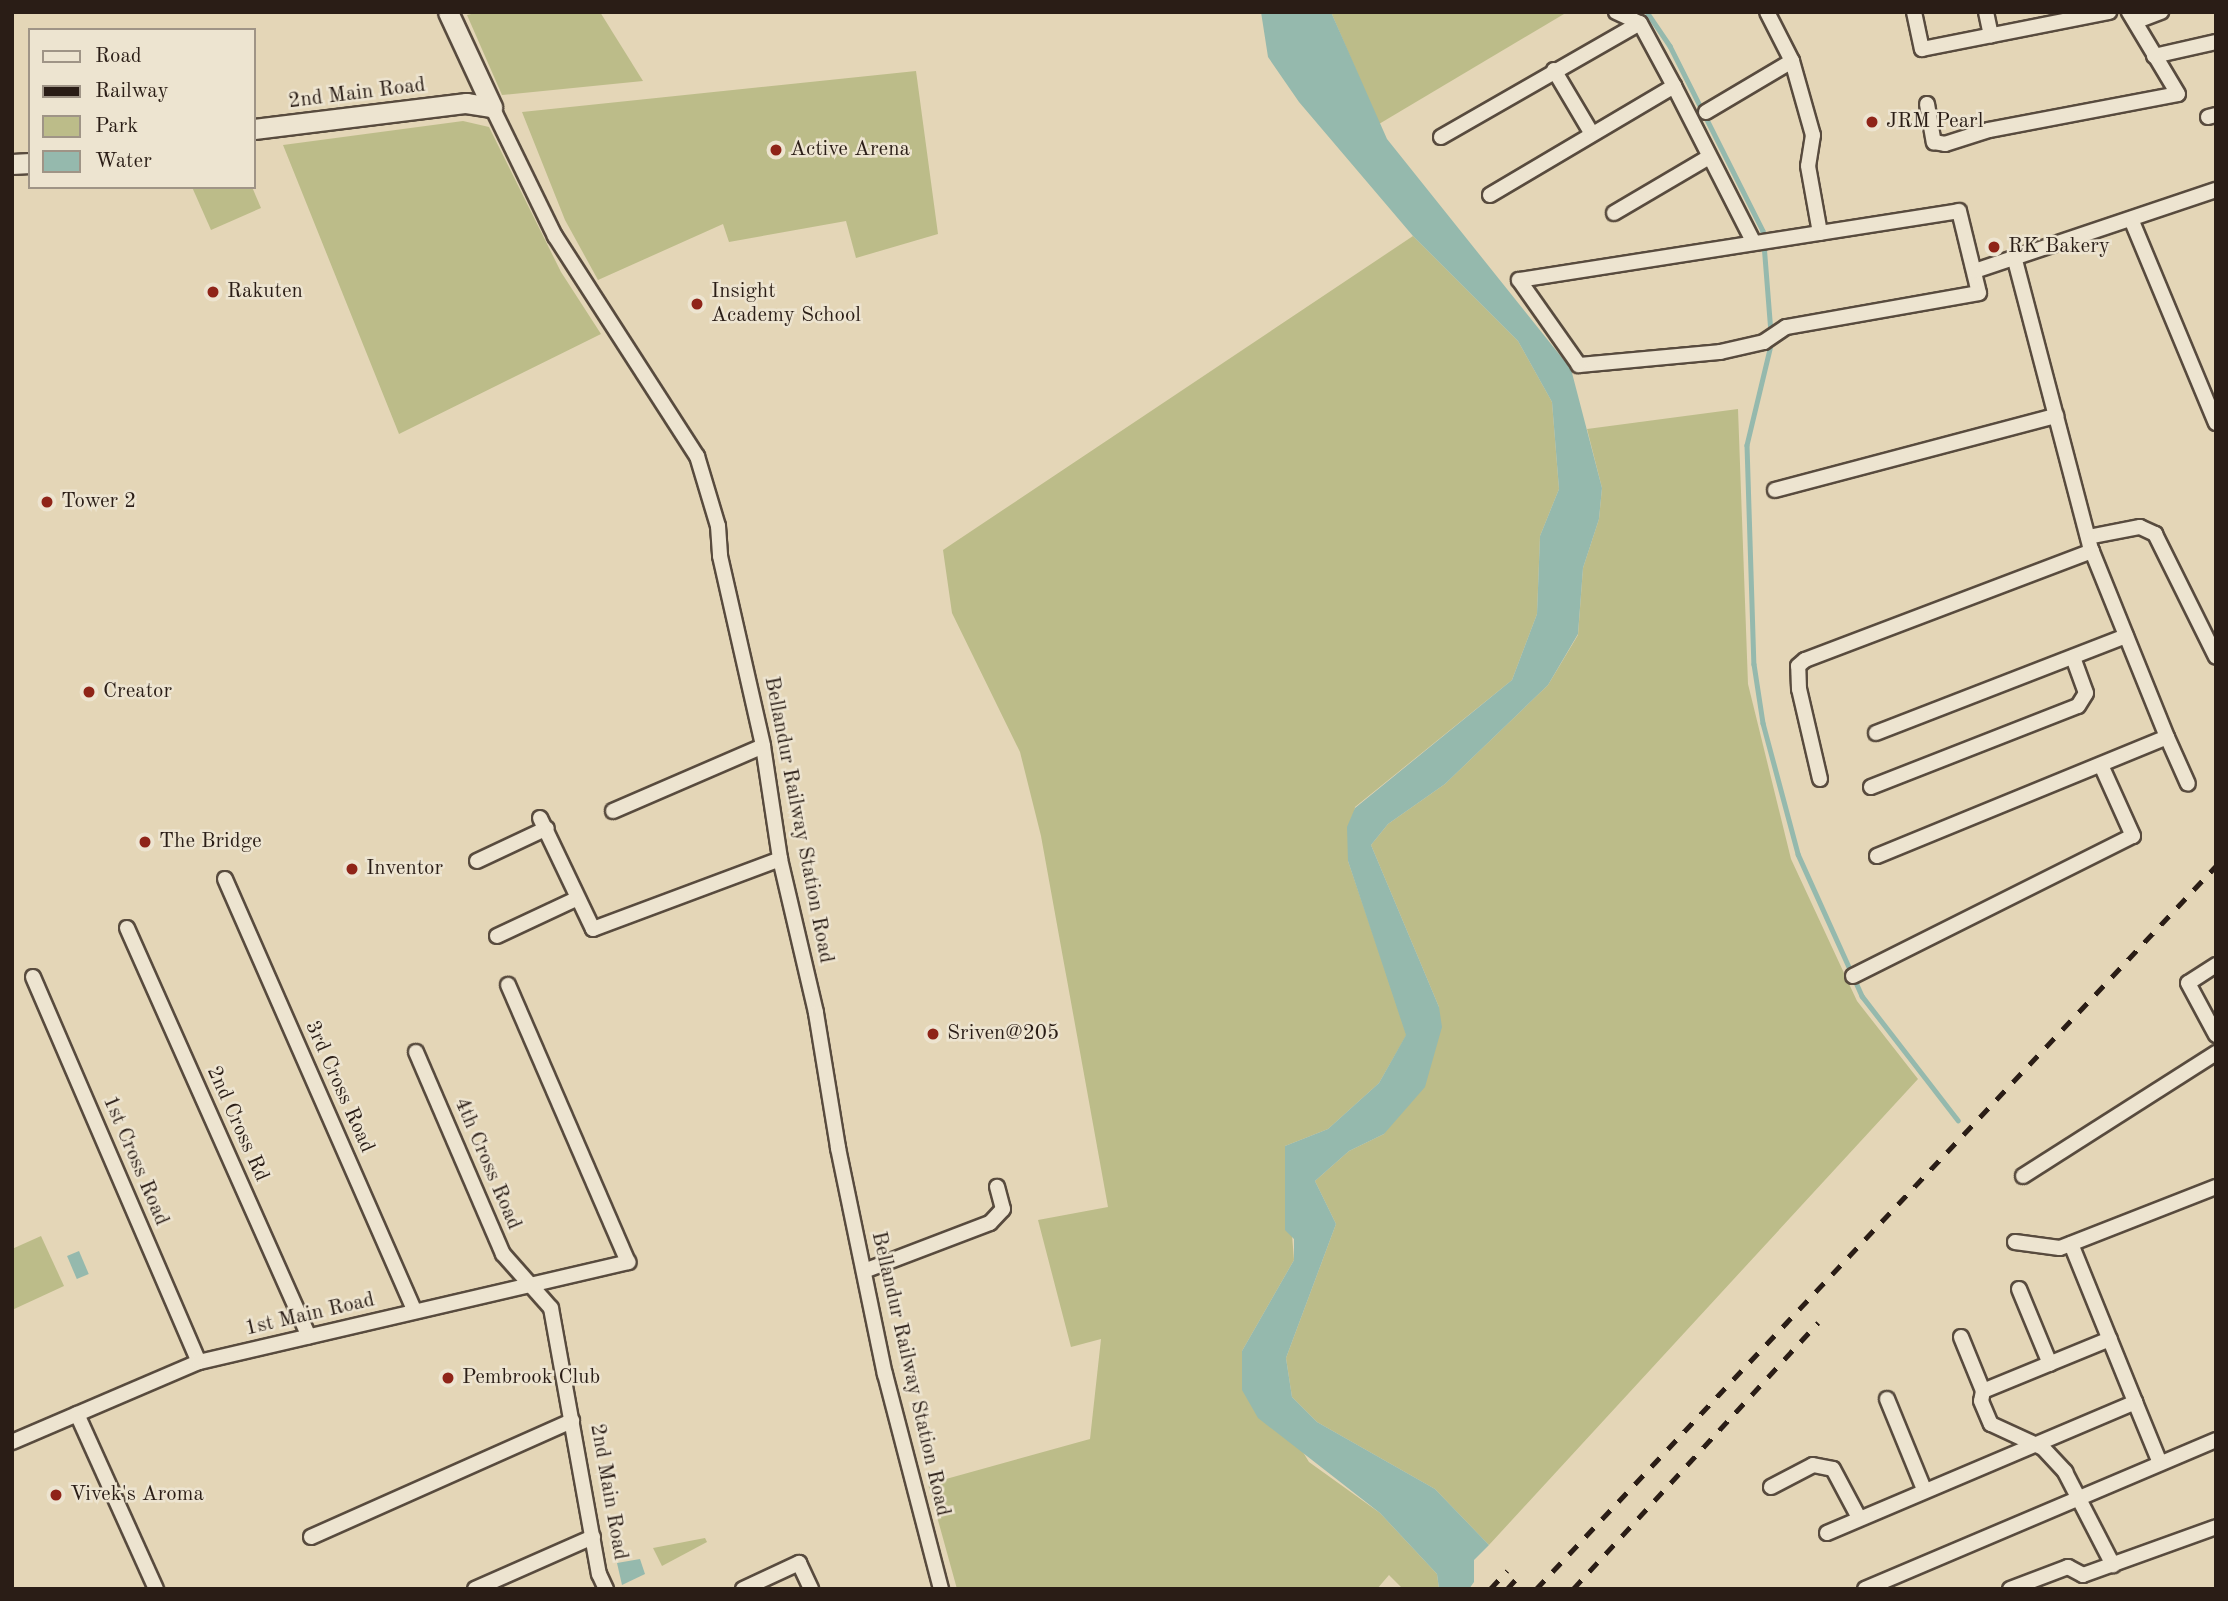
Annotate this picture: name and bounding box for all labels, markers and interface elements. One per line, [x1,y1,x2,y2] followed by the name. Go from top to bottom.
[28,28,256,189] legend
[95,46,142,67] text: Road
[287,73,427,115] street label: 2nd Main Road
[95,81,169,102] text: Railway
[1886,109,1983,135] place label: JRM Pearl
[1864,114,1880,130] marker: JRM Pearl
[95,116,138,137] text: Park
[790,137,910,163] place label: Active Arena
[768,142,784,158] marker: Active Arena
[95,151,152,172] text: Water
[2008,234,2110,260] place label: RK Bakery
[1986,239,2002,255] marker: RK Bakery
[227,279,303,305] place label: Rakuten
[711,279,861,329] place label: Insight Academy School
[205,284,221,300] marker: Rakuten
[689,296,705,312] marker: Insight Academy School
[61,489,136,515] place label: Tower 2
[39,494,55,510] marker: Tower 2
[758,675,838,965] street label: Bellandur Railway Station Road
[103,679,172,705] place label: Creator
[81,684,97,700] marker: Creator
[159,829,262,855] place label: The Bridge
[137,834,153,850] marker: The Bridge
[366,856,443,882] place label: Inventor
[344,861,360,877] marker: Inventor
[299,1017,379,1157] street label: 3rd Cross Road
[947,1021,1059,1047] place label: Sriven@205
[925,1026,941,1042] marker: Sriven@205
[200,1062,274,1186] street label: 2nd Cross Rd
[96,1092,174,1230] street label: 1st Cross Road
[448,1094,526,1234] street label: 4th Cross Road
[865,1229,955,1519] street label: Bellandur Railway Station Road
[243,1288,377,1342] street label: 1st Main Road
[462,1365,600,1391] place label: Pembrook Club
[440,1370,456,1386] marker: Pembrook Club
[584,1422,632,1562] street label: 2nd Main Road
[70,1482,204,1508] place label: Vivek's Aroma
[48,1487,64,1503] marker: Vivek's Aroma

